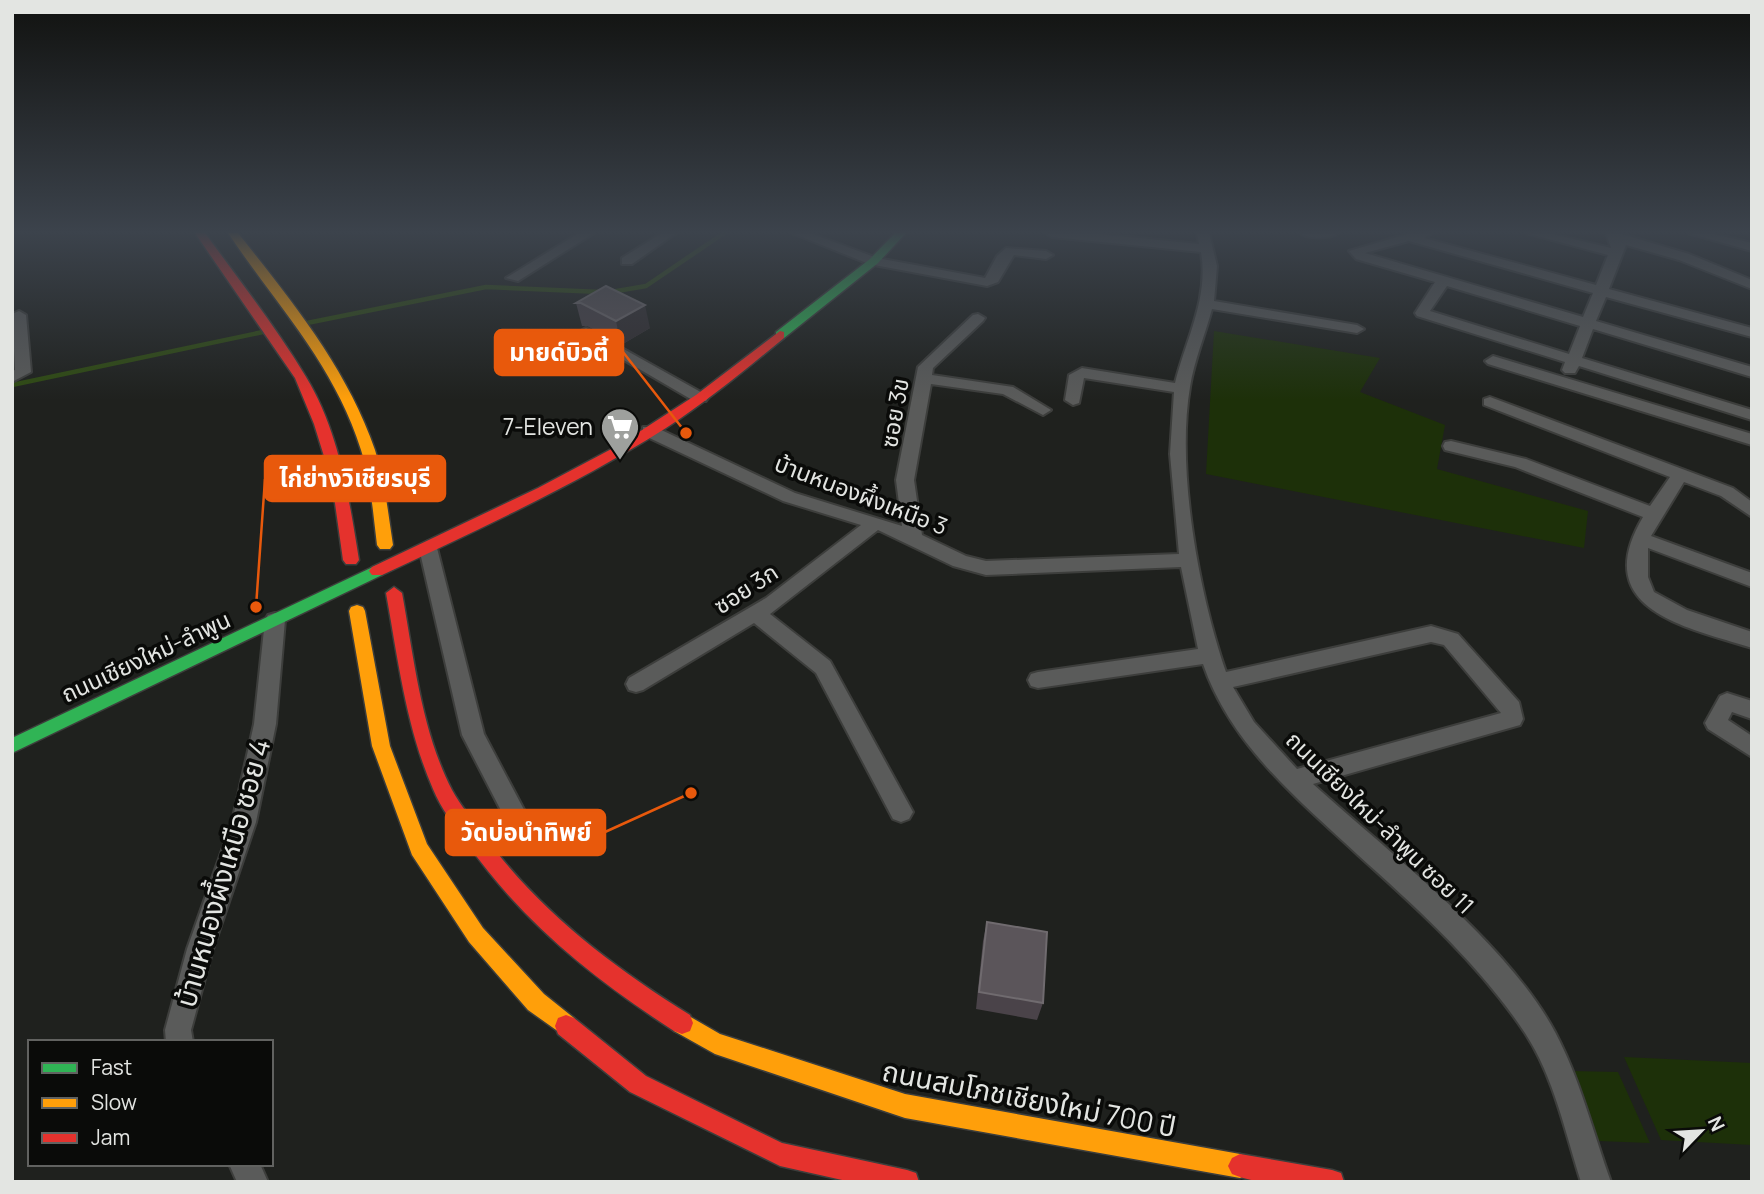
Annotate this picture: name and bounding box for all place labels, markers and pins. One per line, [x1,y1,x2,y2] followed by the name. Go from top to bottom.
[495,330,623,375] callout: มายด์บิวตี้
[599,406,641,461] supermarket icon: 7-Eleven
[503,410,593,442] place label: 7-Eleven
[265,456,445,501] callout: ไก่ย่างวิเชียรบุรี
[446,810,605,855] callout: วัดบ่อนำทิพย์

